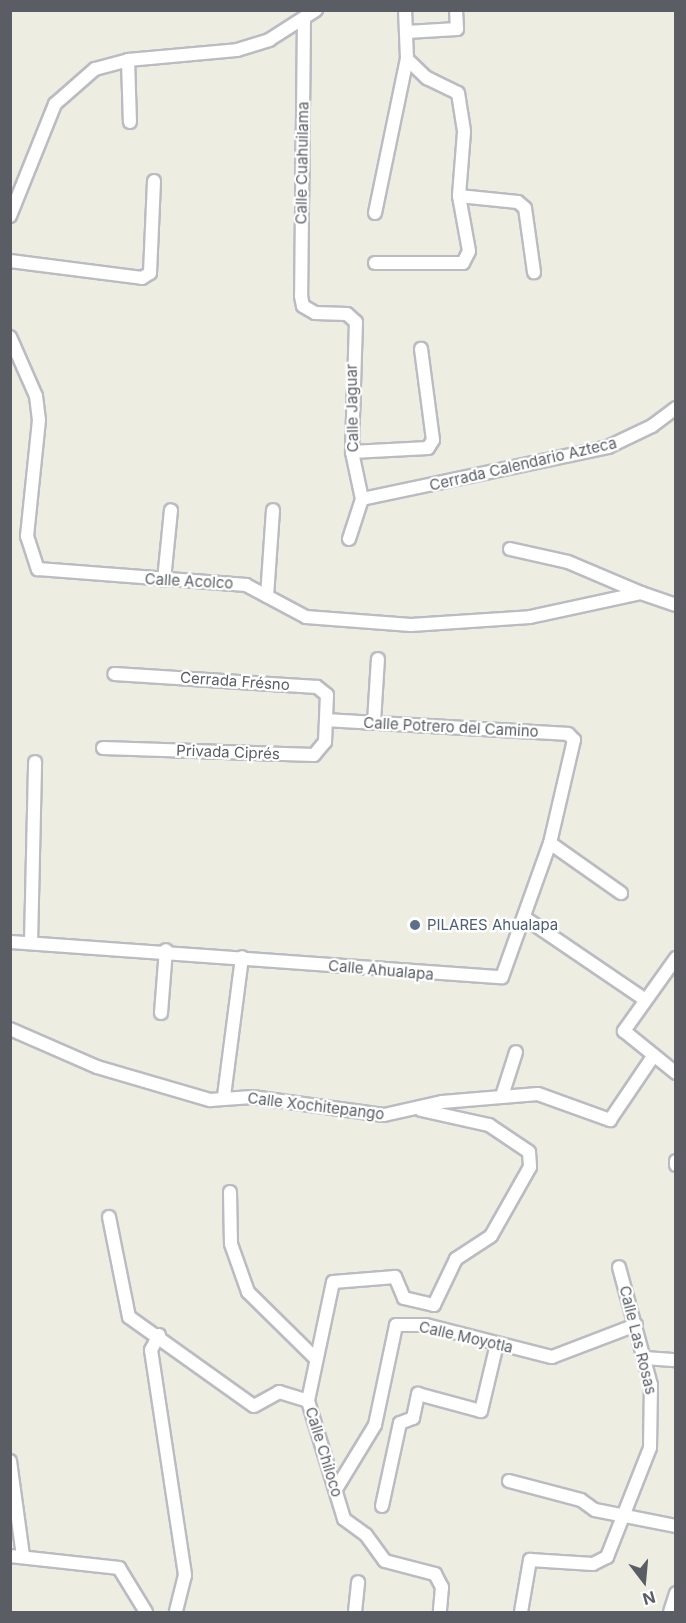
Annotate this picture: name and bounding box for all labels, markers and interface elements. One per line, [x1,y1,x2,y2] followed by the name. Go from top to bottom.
[292,101,312,225] street label: Calle Cuahuilama
[342,363,362,453] street label: Calle Jaguar
[428,434,618,494] street label: Cerrada Calendario Azteca
[144,570,234,592] street label: Calle Acolco
[180,668,290,694] street label: Cerrada Frésno
[363,713,539,741] street label: Calle Potrero del Camino
[176,741,280,763] street label: Privada Ciprés
[427,916,558,934] place label: PILARES Ahualapa
[408,918,422,932] marker: PILARES Ahualapa
[327,956,435,984] street label: Calle Ahualapa
[247,1089,385,1123] street label: Calle Xochitepango
[616,1284,660,1396] street label: Calle Las Rosas
[417,1317,515,1357] street label: Calle Moyotla
[302,1405,346,1499] street label: Calle Chiloco
[614,1551,674,1611] north arrow
[640,1587,658,1610] text: N

